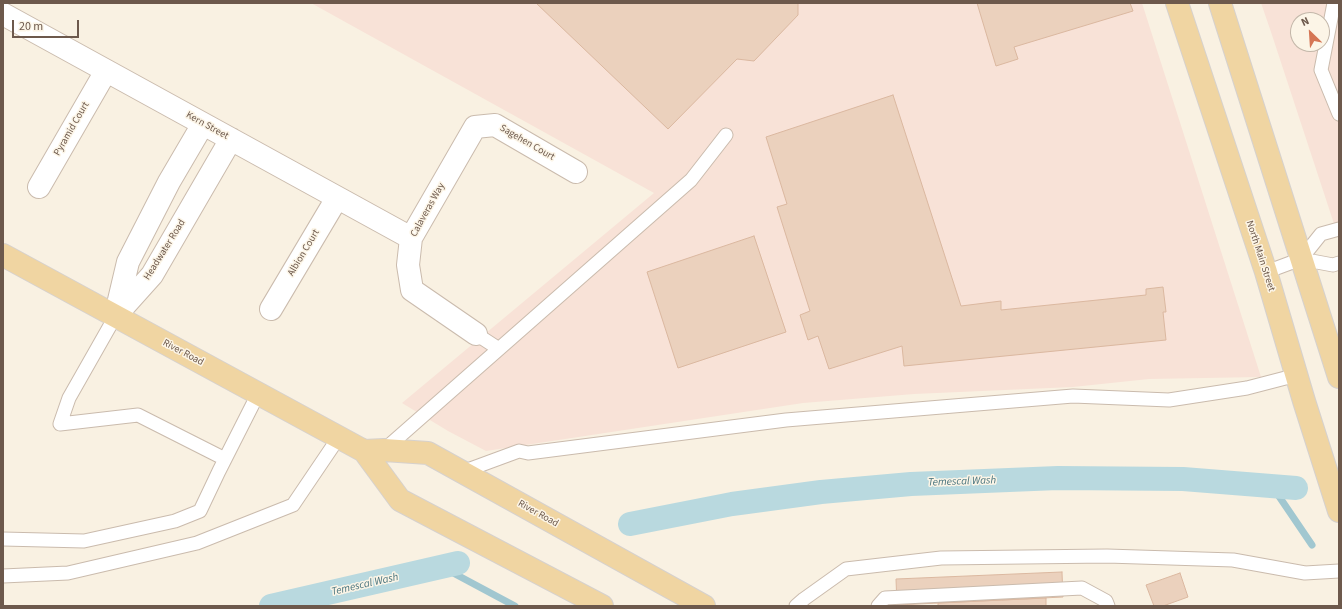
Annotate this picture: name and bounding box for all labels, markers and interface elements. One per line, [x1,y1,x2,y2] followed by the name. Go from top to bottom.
[14,12,81,38] scale bar
[1290,12,1330,52] north arrow
[1299,13,1312,30] text: N
[19,18,43,35] text: 20 m
[52,100,92,158] street label: Pyramid Court
[184,109,230,143] street label: Kern Street
[497,122,557,164] street label: Sagehen Court
[408,181,448,239] street label: Calaveras Way
[142,218,188,282] street label: Headwater Road
[1243,219,1277,293] street label: North Main Street
[285,228,323,278] street label: Albion Court
[160,337,206,369] street label: River Road
[928,474,996,490] water label: Temescal Wash
[516,498,560,530] street label: River Road
[330,571,400,599] water label: Temescal Wash

